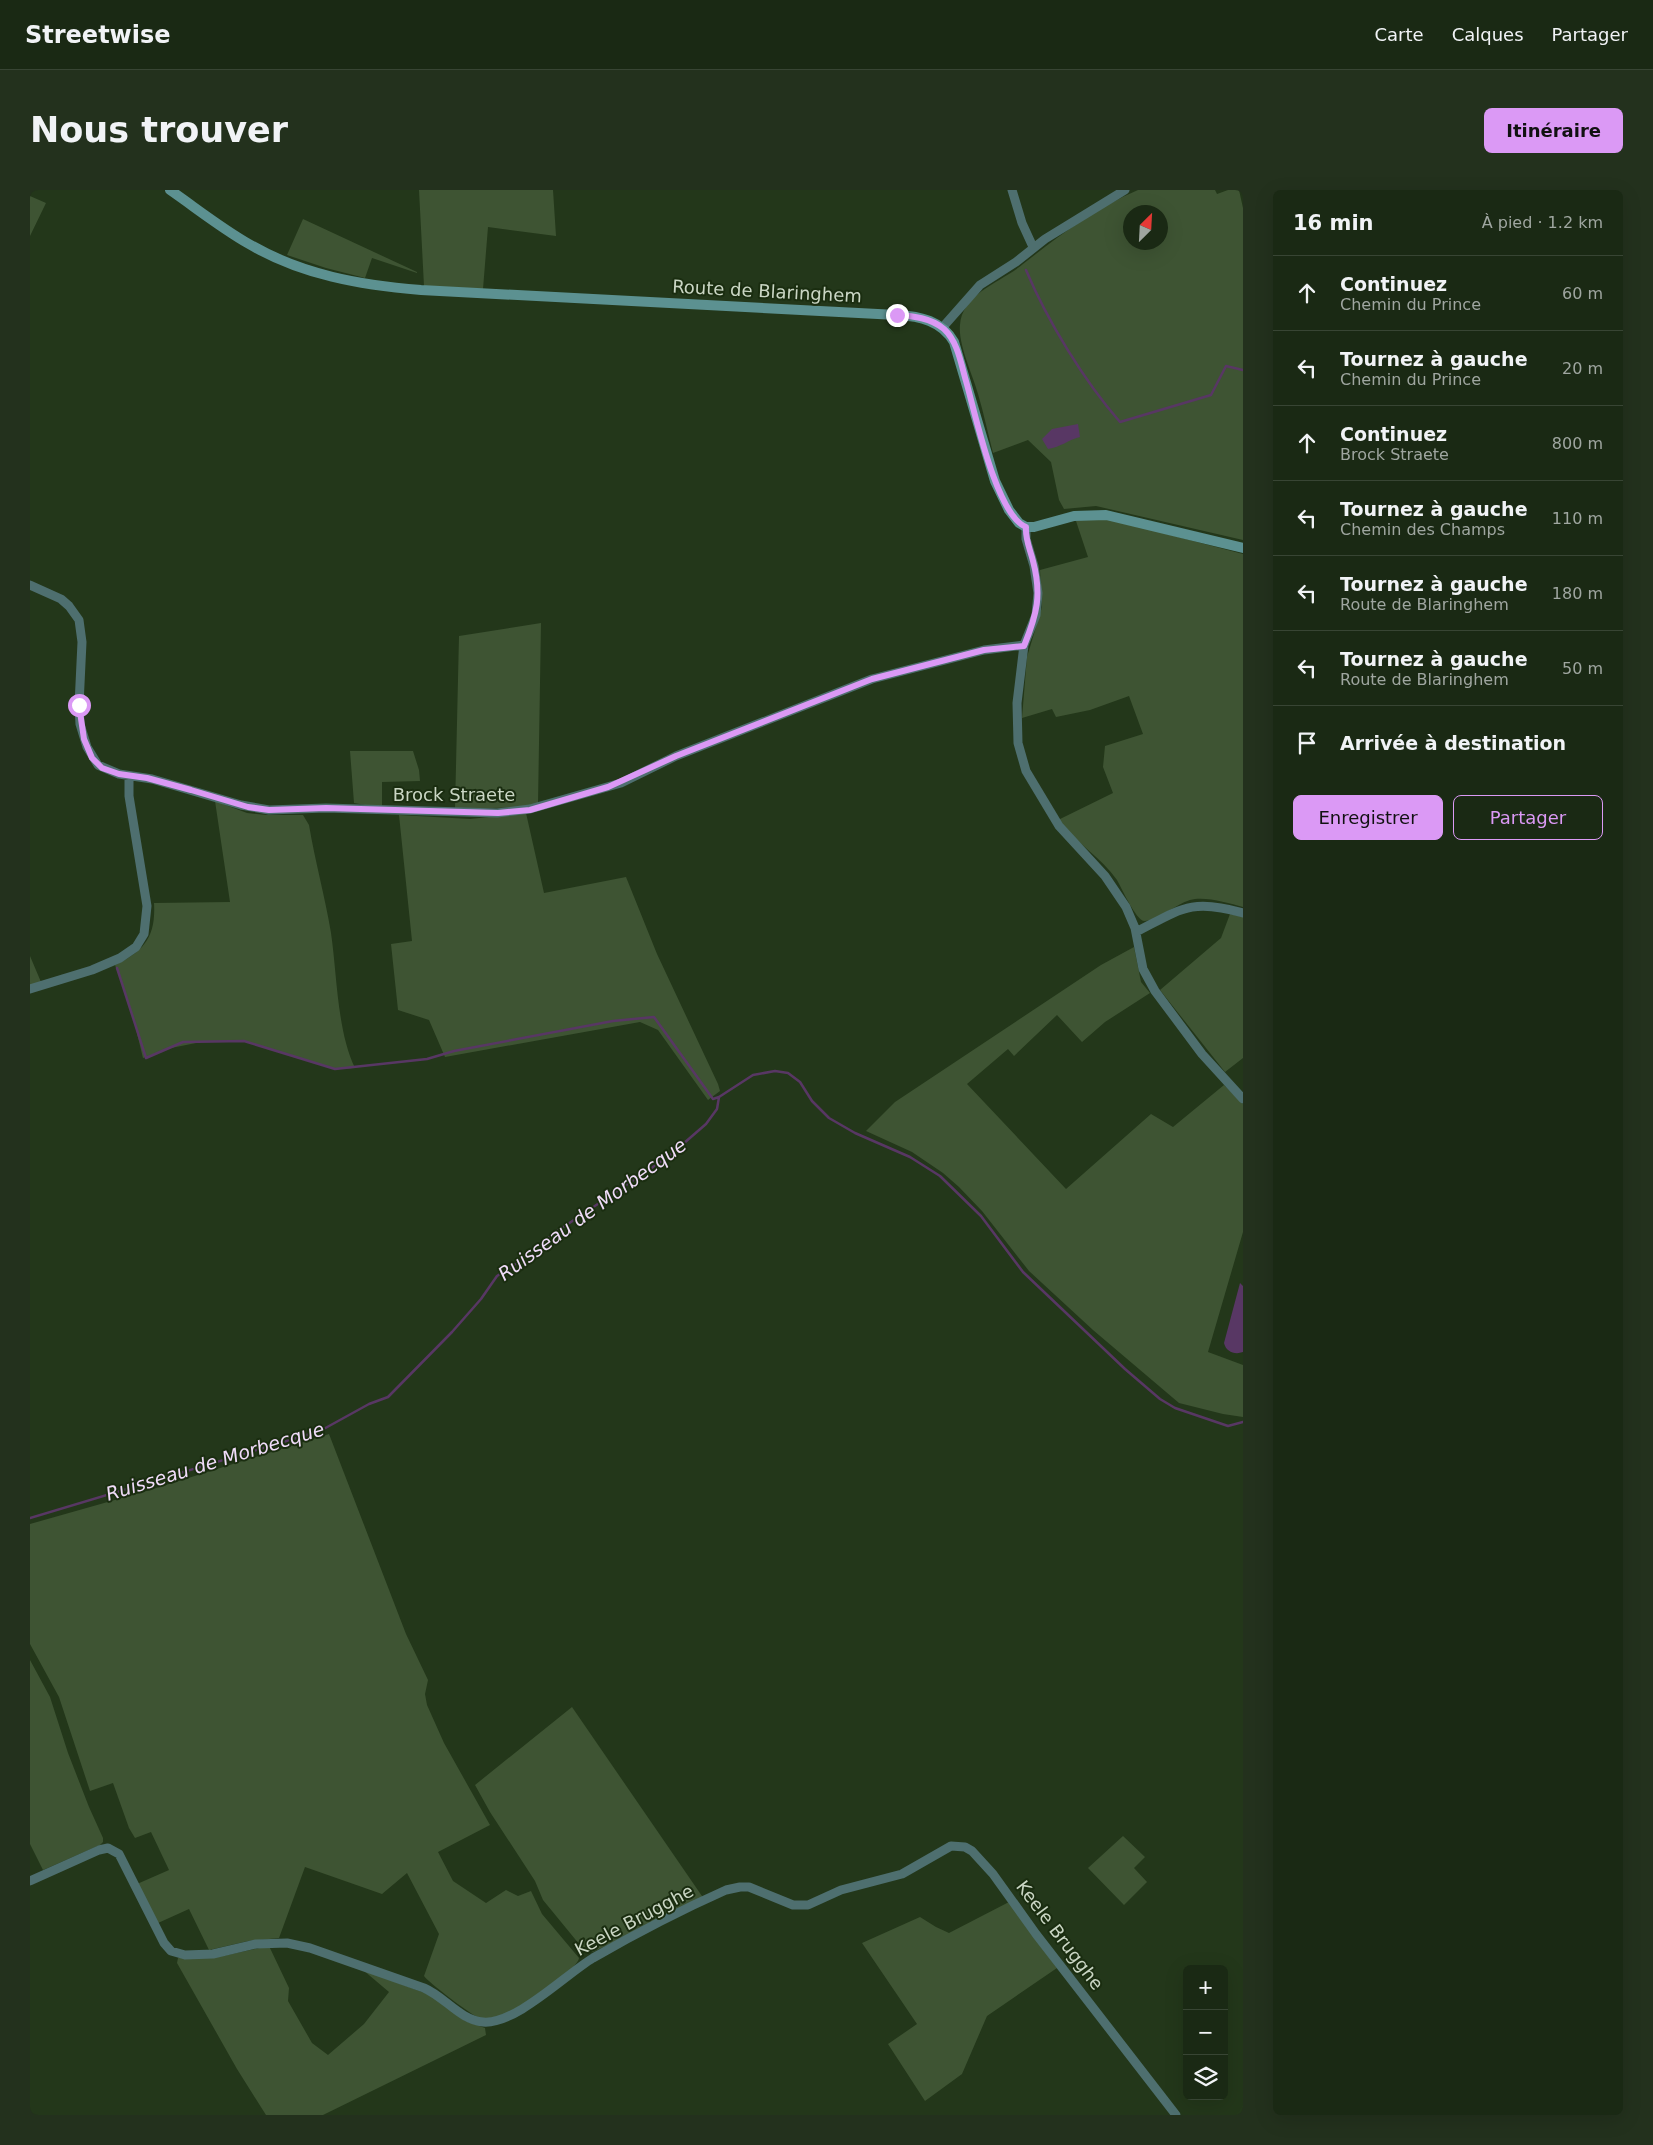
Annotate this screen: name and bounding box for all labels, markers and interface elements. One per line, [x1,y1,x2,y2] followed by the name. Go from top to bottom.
[25,21,171,49] text: Streetwise
[1375,24,1424,45] text: Carte
[1452,24,1524,45] text: Calques
[1552,24,1628,45] text: Partager
[1484,108,1623,153] button: Itinéraire
[30,110,288,150] text: Nous trouver
[1123,205,1168,250] north arrow
[1293,211,1374,235] text: 16 min
[1482,213,1603,232] text: À pied · 1.2 km
[1340,273,1447,295] text: Continuez
[672,276,862,306] street label: Route de Blaringhem
[1293,279,1321,307] icon: ahead
[1562,284,1603,303] text: 60 m
[1340,295,1481,314] text: Chemin du Prince
[886,304,909,327] route end
[1340,348,1528,370] text: Tournez à gauche
[1293,354,1321,382] icon: left
[1562,359,1603,378] text: 20 m
[1340,370,1481,389] text: Chemin du Prince
[1340,423,1447,445] text: Continuez
[1293,429,1321,457] icon: ahead
[1552,434,1603,453] text: 800 m
[1340,445,1449,464] text: Brock Straete
[1340,498,1528,520] text: Tournez à gauche
[1293,504,1321,532] icon: left
[1552,509,1603,528] text: 110 m
[1340,520,1505,539] text: Chemin des Champs
[1340,573,1528,595] text: Tournez à gauche
[1293,579,1321,607] icon: left
[1552,584,1603,603] text: 180 m
[1340,595,1509,614] text: Route de Blaringhem
[1340,648,1528,670] text: Tournez à gauche
[1293,654,1321,682] icon: left
[1562,659,1603,678] text: 50 m
[1340,670,1509,689] text: Route de Blaringhem
[68,694,91,717] route start
[1293,729,1321,757] icon: arrive
[1340,732,1566,754] text: Arrivée à destination
[393,784,515,805] street label: Brock Straete
[1293,795,1443,840] button: Enregistrer
[1453,795,1603,840] button: Partager
[494,1133,690,1285] water label: Ruisseau de Morbecque
[103,1417,327,1505] water label: Ruisseau de Morbecque
[1012,1876,1108,1994] street label: Keele Brugghe
[571,1880,697,1960] street label: Keele Brugghe
[1183,1965,1228,2100] map controls
[1183,1965,1228,2010] button: +
[1183,2010,1228,2055] button: −
[1183,2055,1228,2100] button: layers

